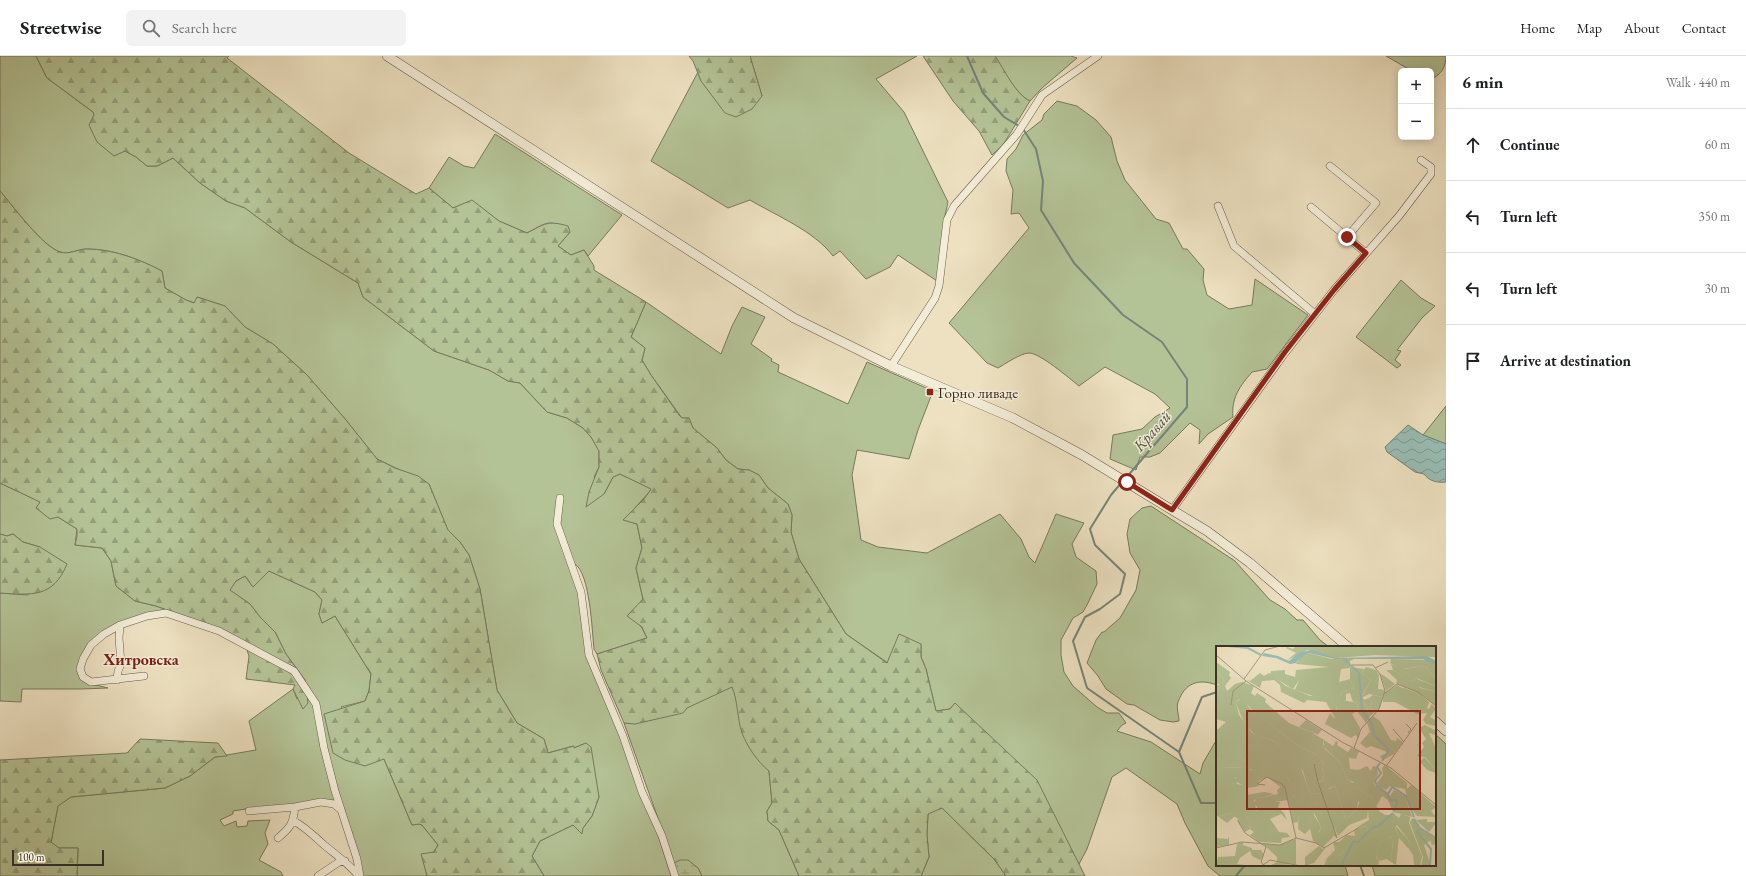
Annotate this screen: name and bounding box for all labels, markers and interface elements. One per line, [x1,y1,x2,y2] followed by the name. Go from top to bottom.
[126,10,406,46] search box
[20,15,102,40] text: Streetwise
[140,17,162,39] icon: search
[172,18,237,37] text: Search here
[1520,19,1555,37] text: Home
[1577,19,1602,37] text: Map
[1624,19,1660,37] text: About
[1682,19,1726,37] text: Contact
[1398,68,1434,140] map controls
[1398,68,1434,104] button: +
[1462,71,1503,93] text: 6 min
[1666,74,1730,91] text: Walk · 440 m
[1398,104,1434,140] button: −
[1462,134,1484,156] icon: ahead
[1500,135,1560,154] text: Continue
[1705,136,1730,153] text: 60 m
[1462,206,1484,228] icon: left
[1500,207,1557,226] text: Turn left
[1699,208,1730,225] text: 350 m
[1338,228,1356,246] route end
[1462,278,1484,300] icon: left
[1500,279,1557,298] text: Turn left
[1705,280,1730,297] text: 30 m
[1462,350,1484,372] icon: arrive
[1500,351,1631,370] text: Arrive at destination
[938,383,1018,402] place label: Горно ливаде
[925,387,935,397] marker: Горно ливаде
[1128,406,1176,457] water label: Кравай
[1118,473,1136,491] route start
[1216,646,1436,866] inset map
[102,649,180,670] district label: Хитровска
[12,848,104,867] scale bar
[18,850,45,864] text: 100 m

